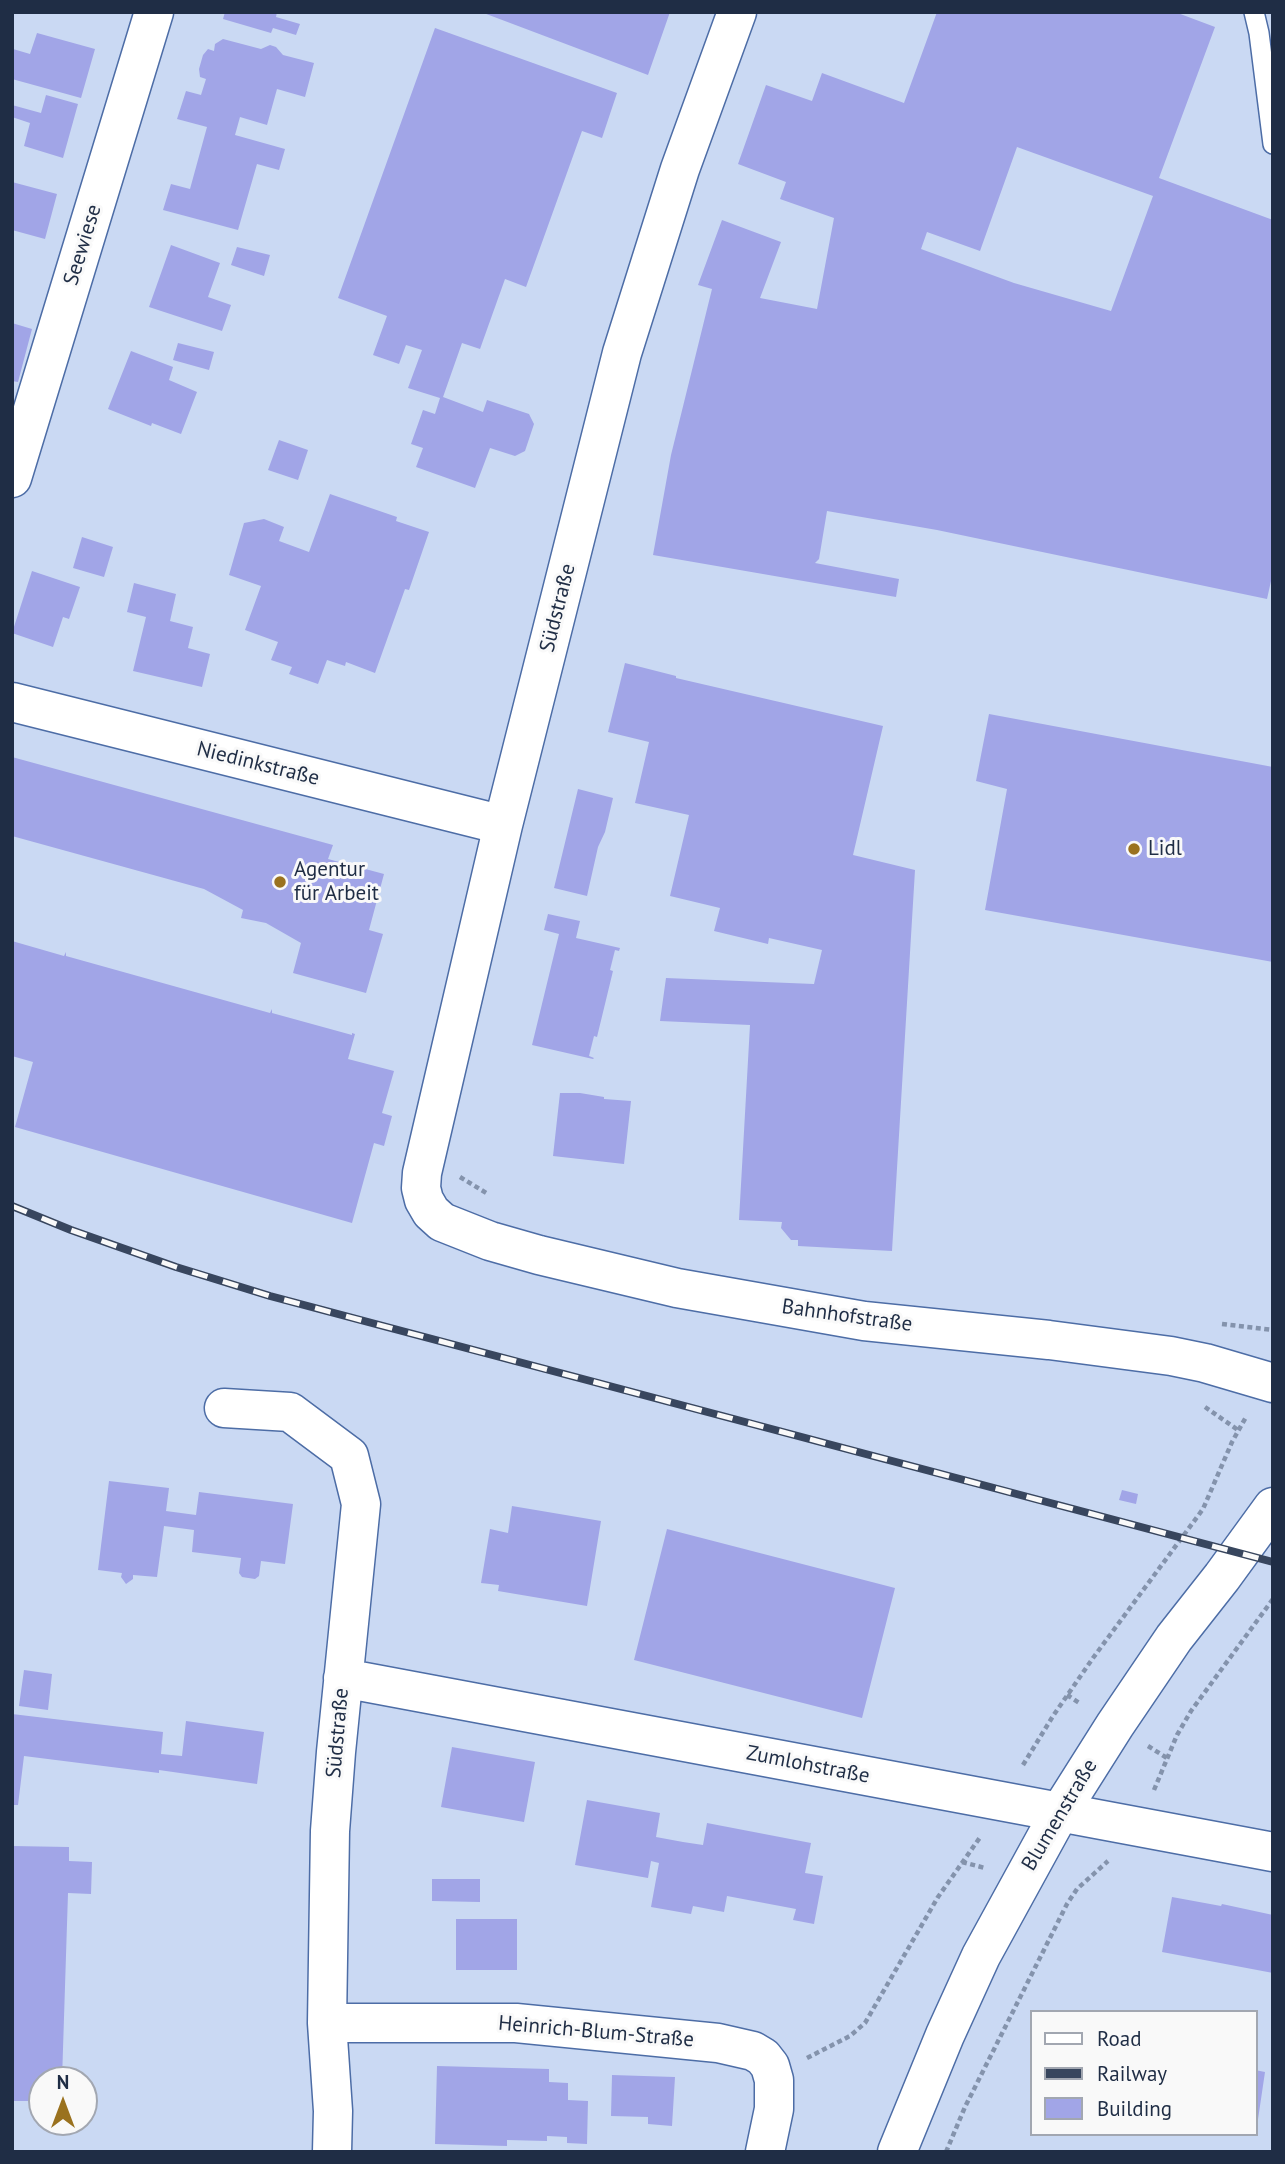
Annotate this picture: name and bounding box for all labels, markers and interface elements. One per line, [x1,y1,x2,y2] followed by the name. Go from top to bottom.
[59,202,107,288] street label: Seewiese
[535,561,581,655] street label: Südstraße
[194,737,322,791] street label: Niedinkstraße
[1148,836,1182,862] place label: Lidl
[1126,841,1142,857] marker: Lidl
[294,857,379,907] place label: Agentur für Arbeit
[272,874,288,890] marker: Agentur für Arbeit
[780,1294,914,1338] street label: Bahnhofstraße
[322,1687,354,1779] street label: Südstraße
[744,1741,872,1789] street label: Zumlohstraße
[1017,1755,1103,1875] street label: Blumenstraße
[1030,2010,1257,2136] legend
[497,2011,695,2053] street label: Heinrich-Blum-Straße
[1097,2025,1141,2052] text: Road
[1097,2060,1167,2087] text: Railway
[28,2066,98,2136] north arrow
[57,2070,69,2094] text: N
[1097,2095,1172,2122] text: Building

